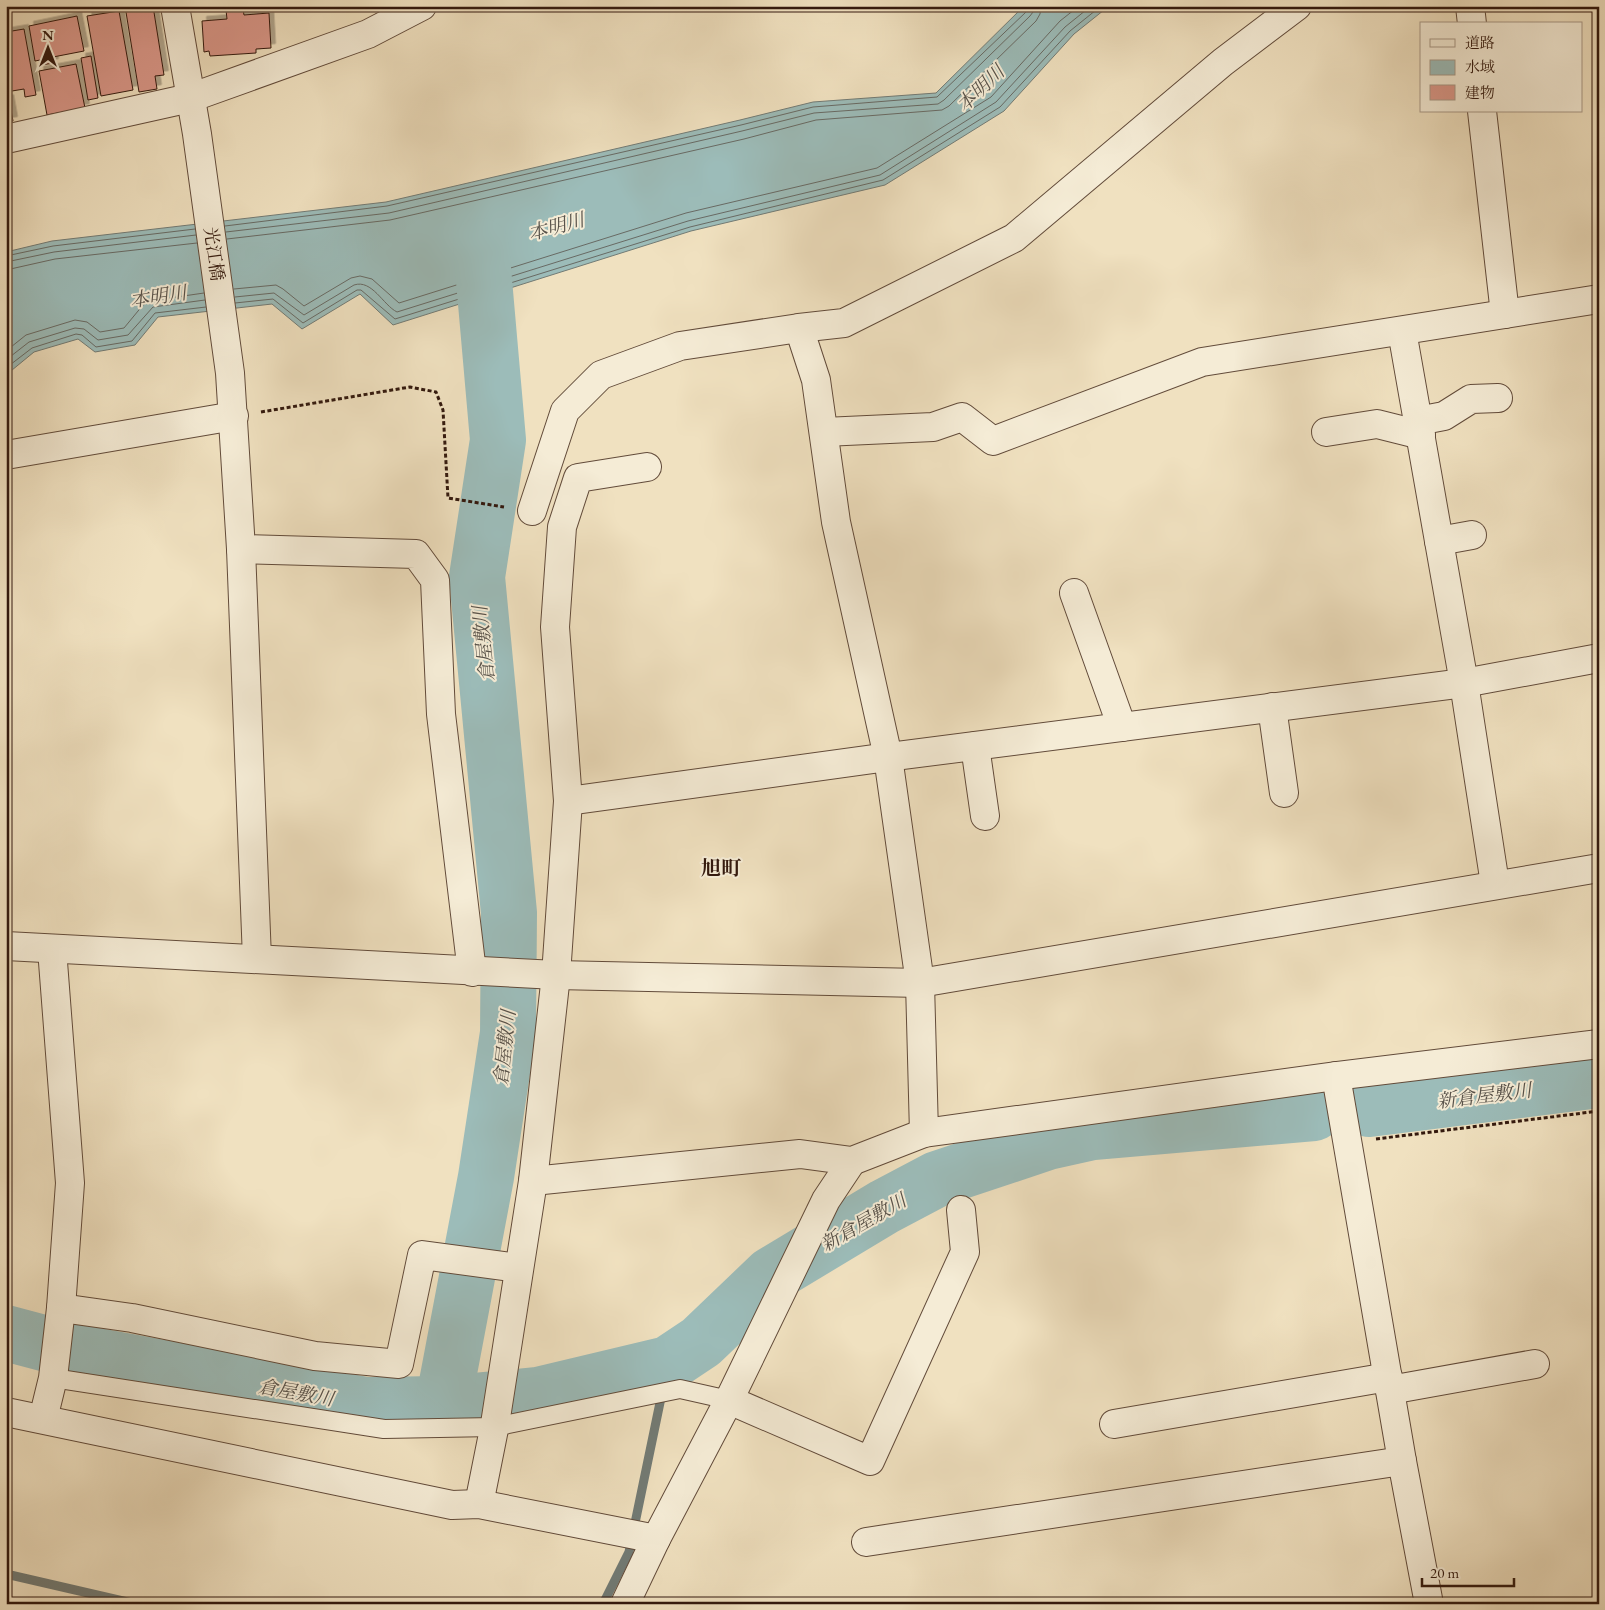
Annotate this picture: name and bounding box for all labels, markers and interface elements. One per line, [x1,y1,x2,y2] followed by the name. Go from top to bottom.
[22,22,72,72] north arrow
[1420,22,1582,112] legend
[42,26,54,44] text: N
[1465,33,1495,52] text: 道路
[1465,57,1495,76] text: 水域
[951,58,1011,117] water label: 本明川
[1465,83,1495,102] text: 建物
[525,207,589,246] water label: 本明川
[199,226,230,282] street label: 光江橋
[128,279,190,313] water label: 本明川
[467,603,500,683] water label: 倉屋敷川
[701,855,742,881] district label: 旭町
[488,1007,521,1087] water label: 倉屋敷川
[1435,1077,1535,1114] water label: 新倉屋敷川
[816,1187,912,1257] water label: 新倉屋敷川
[256,1374,337,1412] water label: 倉屋敷川
[1422,1555,1515,1587] scale bar
[1430,1563,1459,1582] text: 20 m

